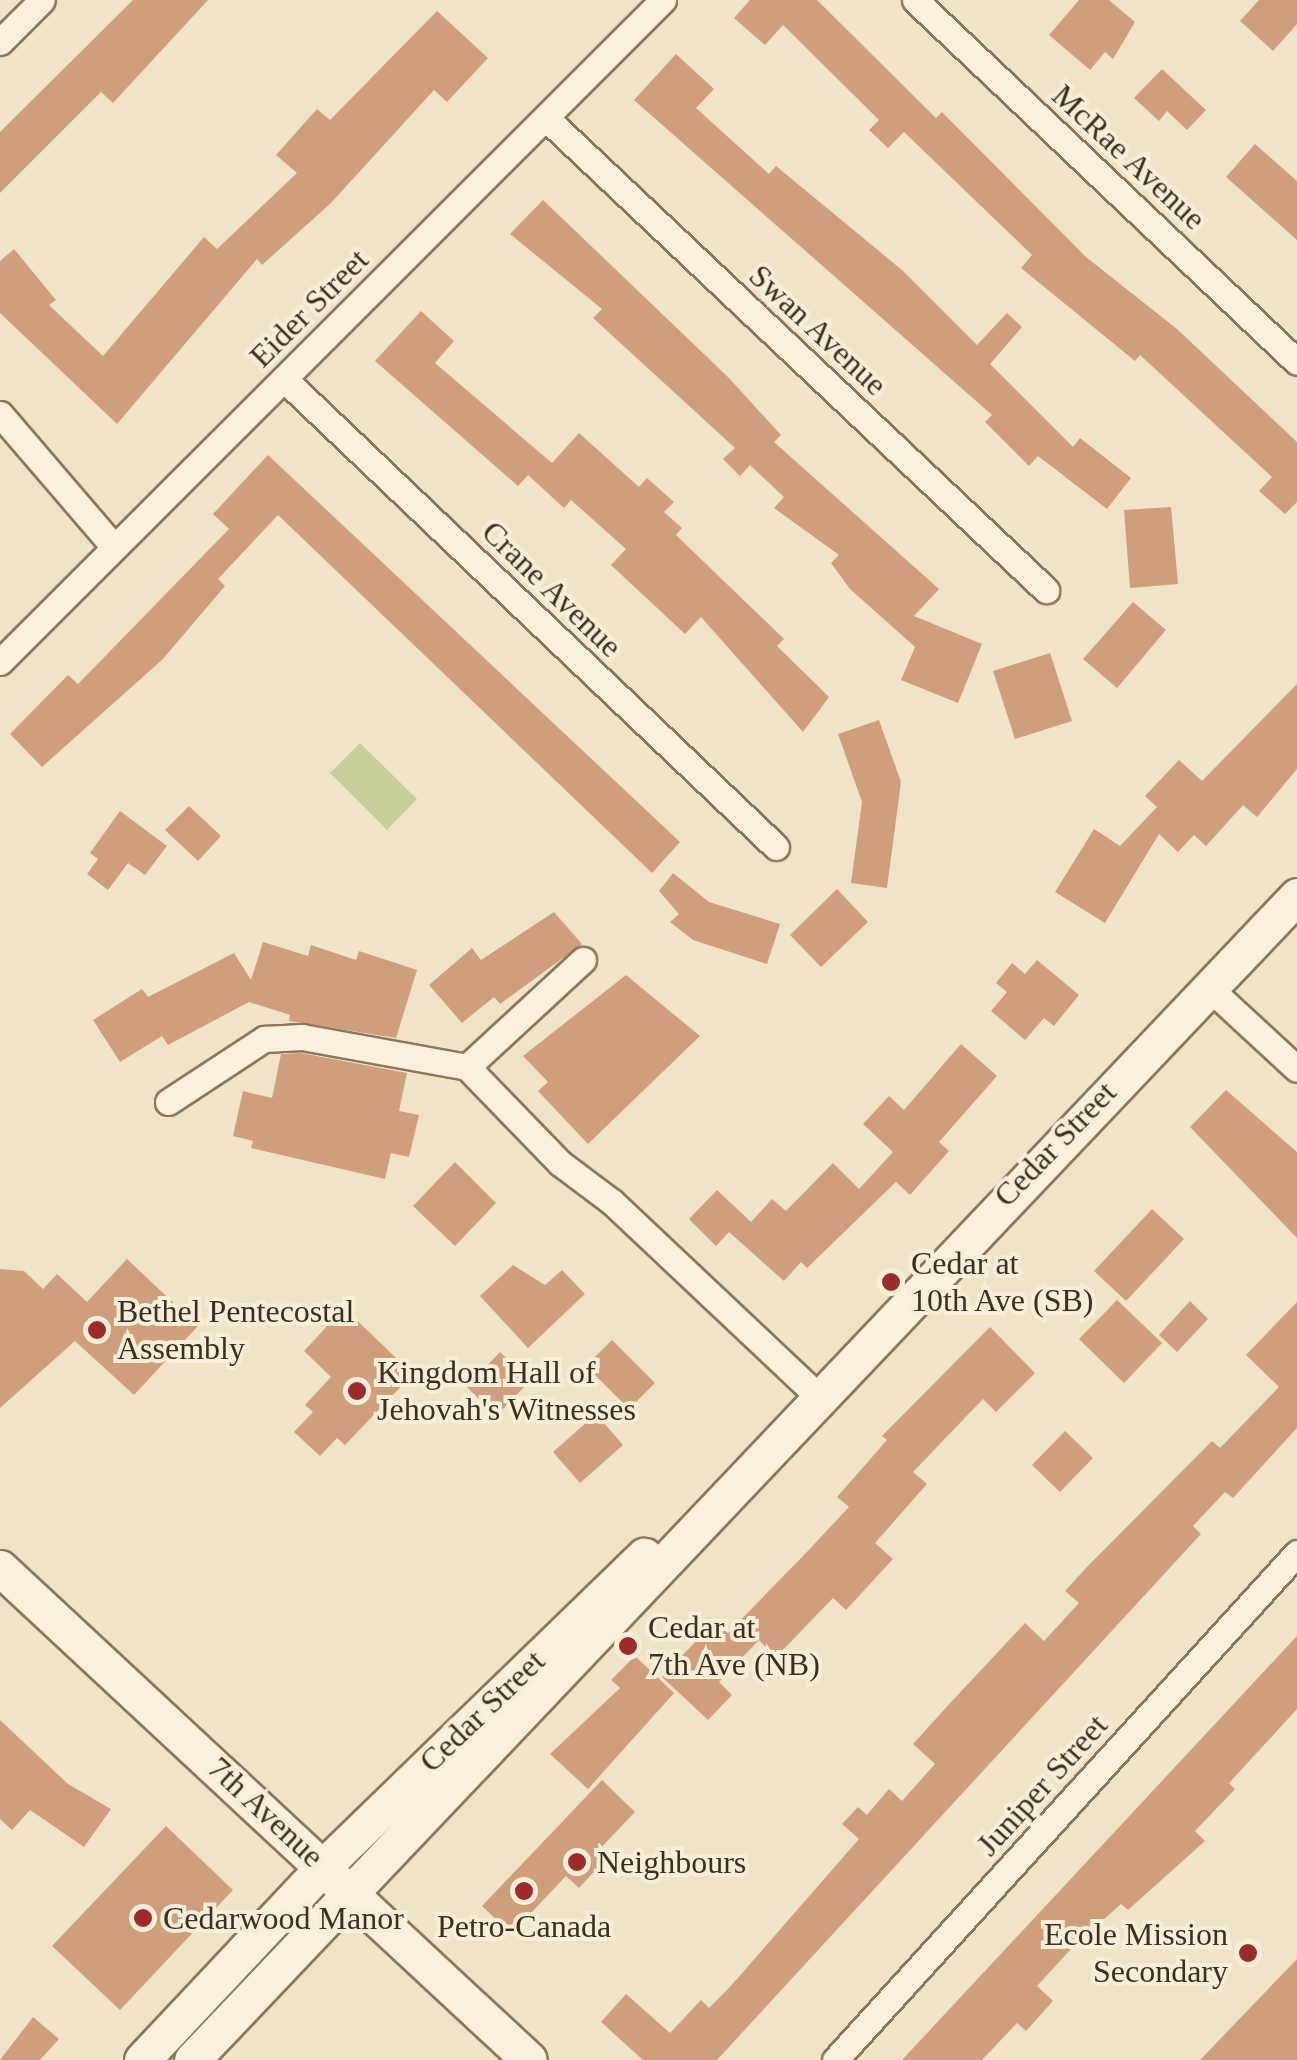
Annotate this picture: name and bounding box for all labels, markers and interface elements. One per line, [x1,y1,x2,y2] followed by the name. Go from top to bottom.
[1044,76,1214,238] street label: McRae Avenue
[242,241,376,375] street label: Eider Street
[740,256,896,404] street label: Swan Avenue
[473,512,631,666] street label: Crane Avenue
[986,1073,1124,1215] street label: Cedar Street
[911,1245,1095,1320] place label: Cedar at 10th Ave (SB)
[880,1271,902,1293] marker: Cedar at 10th Ave (SB)
[117,1293,354,1368] place label: Bethel Pentecostal Assembly
[86,1319,108,1341] marker: Bethel Pentecostal Assembly
[377,1354,637,1429] place label: Kingdom Hall of Jehovah's Witnesses
[346,1380,368,1402] marker: Kingdom Hall of Jehovah's Witnesses
[648,1609,822,1684] place label: Cedar at 7th Ave (NB)
[617,1635,639,1657] marker: Cedar at 7th Ave (NB)
[411,1642,553,1780] street label: Cedar Street
[969,1706,1115,1864] street label: Juniper Street
[200,1748,332,1876] street label: 7th Avenue
[597,1843,746,1881] place label: Neighbours
[566,1851,588,1873] marker: Neighbours
[513,1880,535,1902] marker: Petro-Canada
[163,1899,404,1937] place label: Cedarwood Manor
[132,1907,154,1929] marker: Cedarwood Manor
[437,1907,611,1945] place label: Petro-Canada
[1044,1916,1228,1991] place label: Ecole Mission Secondary
[1237,1942,1259,1964] marker: Ecole Mission Secondary

